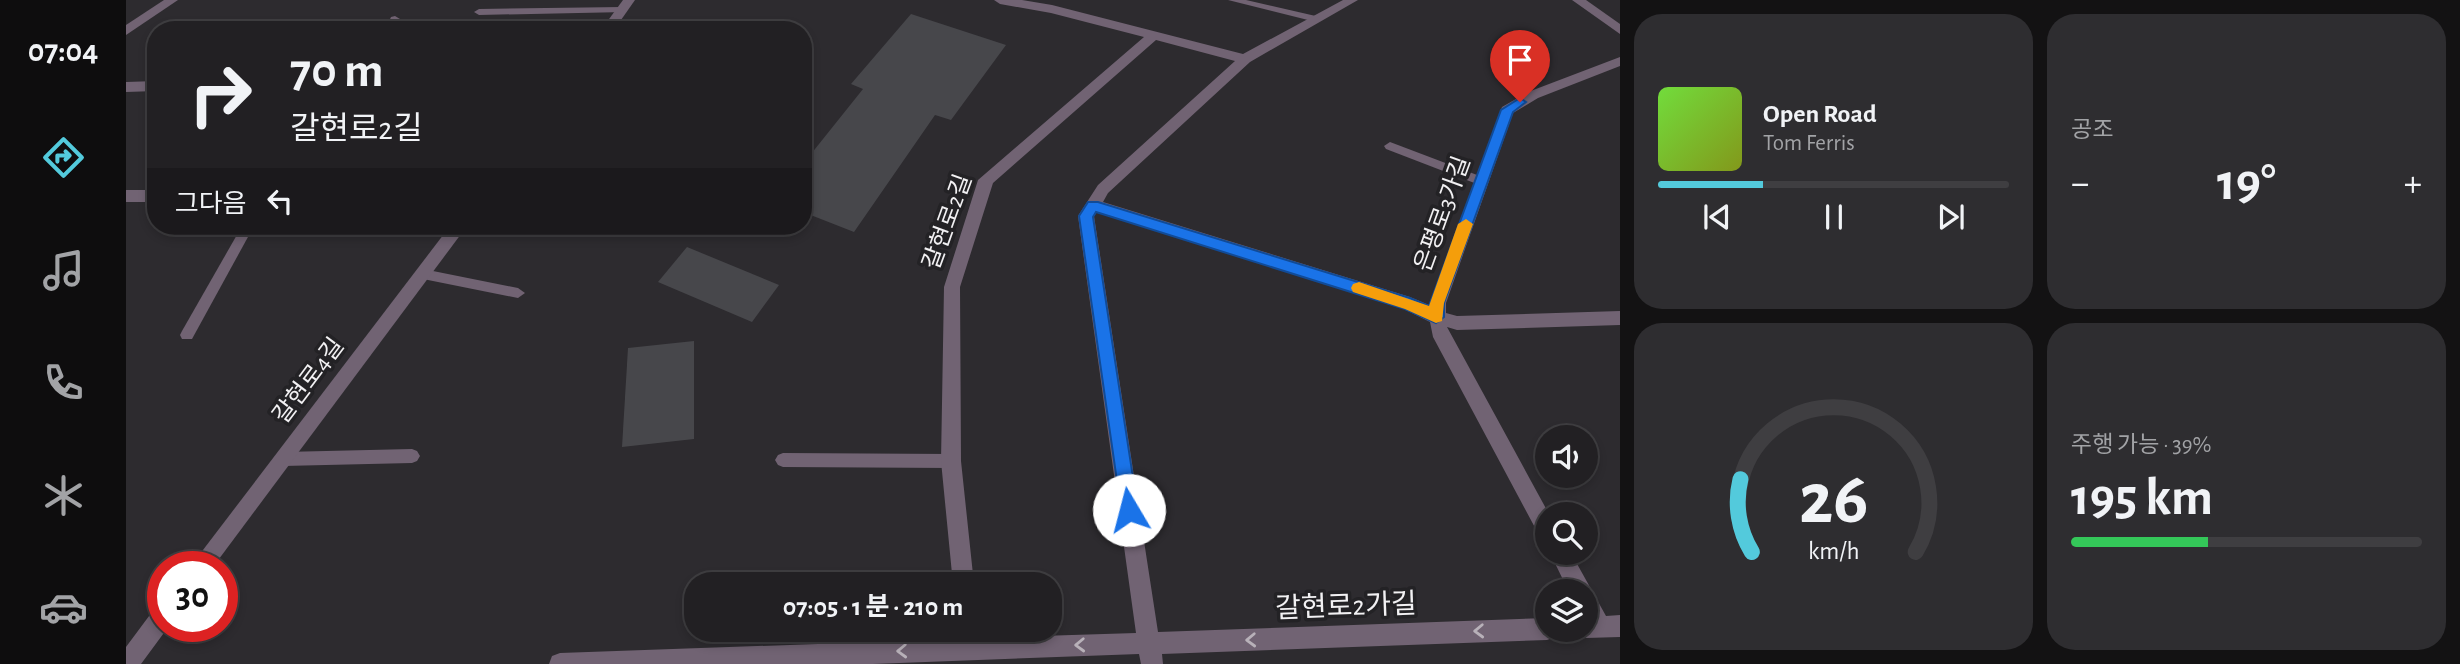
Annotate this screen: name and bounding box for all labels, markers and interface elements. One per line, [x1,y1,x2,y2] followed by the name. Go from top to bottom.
[1490,30,1550,102] pin
[28,35,98,67] text: 07:04
[1501,41,1539,79] icon: arrive
[290,47,384,96] text: 70 m
[175,49,266,140] icon: right
[1763,101,1877,127] text: Open Road
[290,113,422,145] text: 갈현로2길
[2071,119,2113,142] text: 공조
[1763,132,1855,155] text: Tom Ferris
[39,133,88,182] icon: directions
[1410,153,1475,275] street label: 은평로3가길
[2217,157,2276,209] text: 19°
[2071,165,2089,203] text: −
[2404,165,2422,203] text: +
[919,171,976,273] street label: 갈현로2길
[261,182,299,220] icon: left
[175,191,247,217] text: 그다음
[1698,198,1736,236] icon: previous
[1815,198,1853,236] icon: pause
[1932,198,1970,236] icon: next
[39,246,88,295] icon: music
[269,333,349,428] street label: 갈현로4길
[39,358,88,407] icon: phone
[1535,425,1598,642] map controls
[1535,425,1598,488] button: sound
[2071,434,2212,457] text: 주행 가능 · 39%
[1799,465,1868,538] text: 26
[39,471,88,520] icon: climate
[2071,472,2213,524] text: 195 km
[1092,473,1166,547] position arrow
[1535,502,1598,565] button: search
[1808,539,1859,564] text: km/h
[147,551,238,642] speed limit sign: 30
[1535,579,1598,642] button: layers
[39,583,88,632] icon: car
[1275,589,1417,623] street label: 갈현로2가길
[783,594,963,620] text: 07:05 · 1 분 · 210 m
[1473,624,1484,639] one-way arrow
[1246,632,1257,647] one-way arrow
[1074,637,1084,653] one-way arrow
[896,644,907,659] one-way arrow

